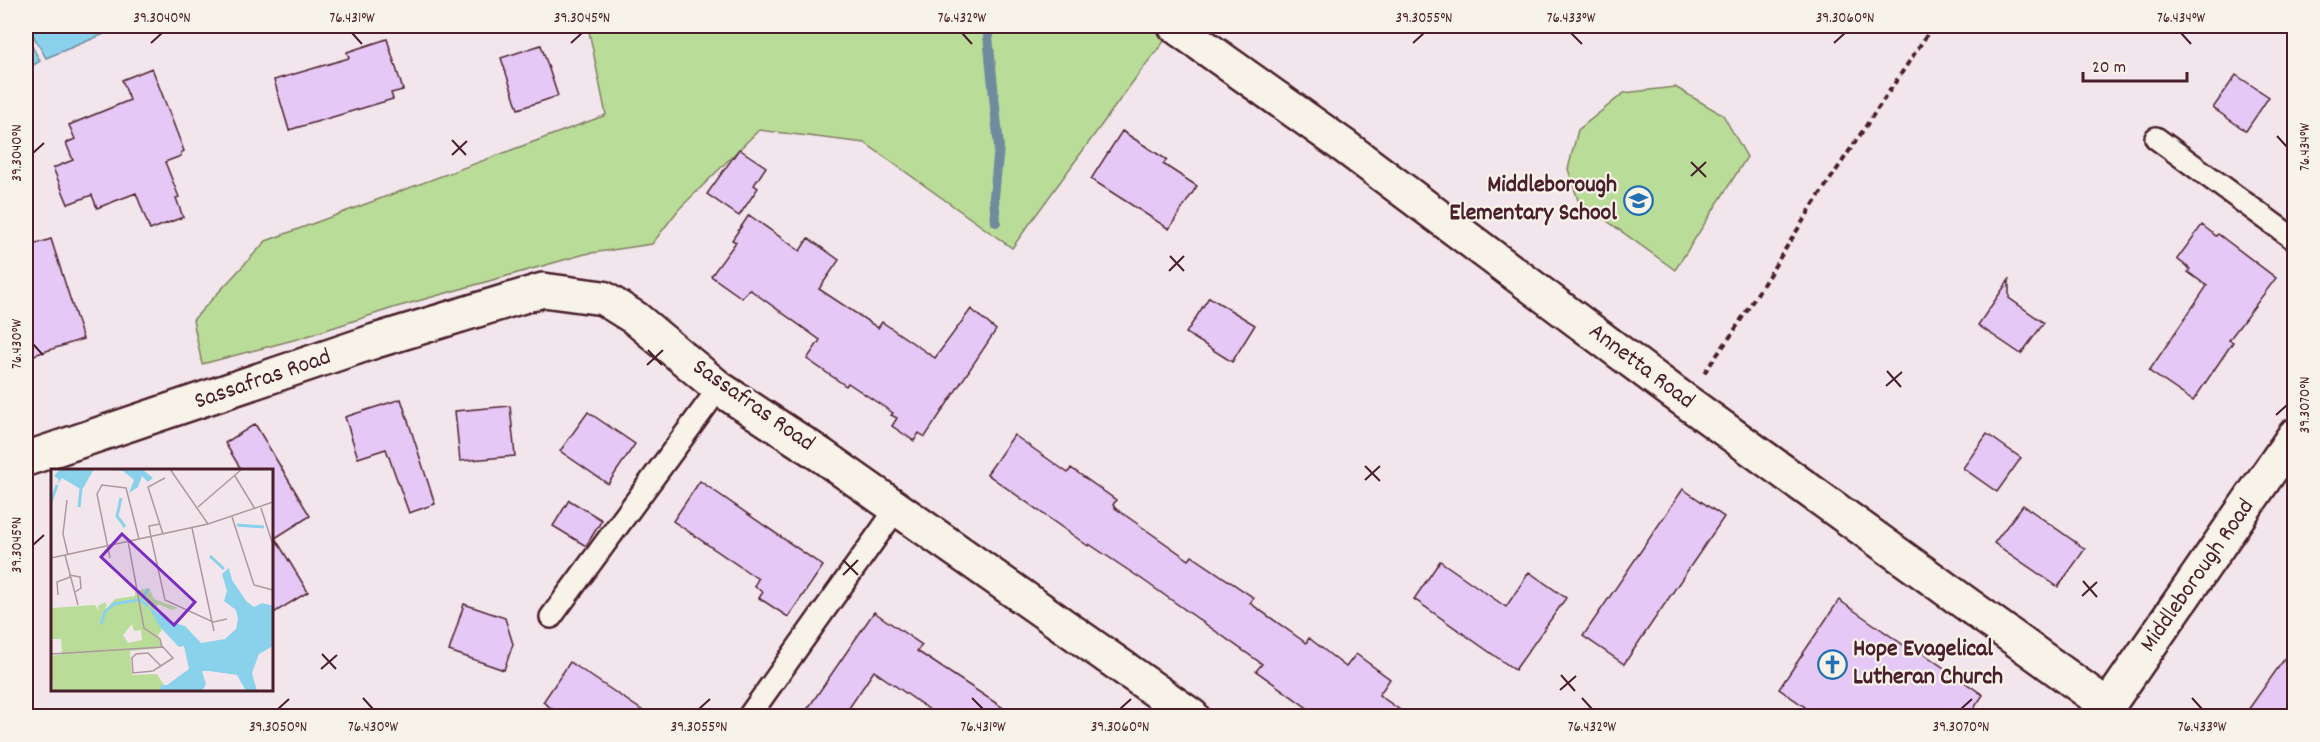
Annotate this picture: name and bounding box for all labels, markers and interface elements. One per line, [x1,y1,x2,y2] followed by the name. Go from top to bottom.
[133,8,191,30] text: 39.3040°N
[329,8,375,30] text: 76.431°W
[554,8,610,30] text: 39.3045°N
[938,8,987,30] text: 76.432°W
[1396,8,1452,30] text: 39.3055°N
[1547,8,1596,30] text: 76.433°W
[1816,8,1874,30] text: 39.3060°N
[2157,8,2205,30] text: 76.434°W
[2083,45,2186,83] scale bar
[2092,56,2126,81] text: 20 m
[2295,123,2317,171] text: 76.434°W
[7,124,29,182] text: 39.3040°N
[1449,169,1617,231] place label: Middleborough Elementary School
[1622,184,1654,216] school or university icon: Middleborough Elementary School
[1581,316,1701,418] street label: Annetta Road
[7,319,29,369] text: 76.430°W
[190,341,336,419] street label: Sassafras Road
[685,351,821,461] street label: Sassafras Road
[2295,376,2317,434] text: 39.3070°N
[51,469,273,691] inset map
[2132,492,2264,660] street label: Middleborough Road
[7,517,29,573] text: 39.3045°N
[1853,633,2003,695] place label: Hope Evagelical Lutheran Church
[1816,648,1848,680] church icon: Hope Evagelical Lutheran Church
[249,717,307,739] text: 39.3050°N
[348,717,398,739] text: 76.430°W
[671,717,727,739] text: 39.3055°N
[960,717,1006,739] text: 76.431°W
[1091,717,1149,739] text: 39.3060°N
[1568,717,1617,739] text: 76.432°W
[1932,717,1990,739] text: 39.3070°N
[2178,717,2227,739] text: 76.433°W

